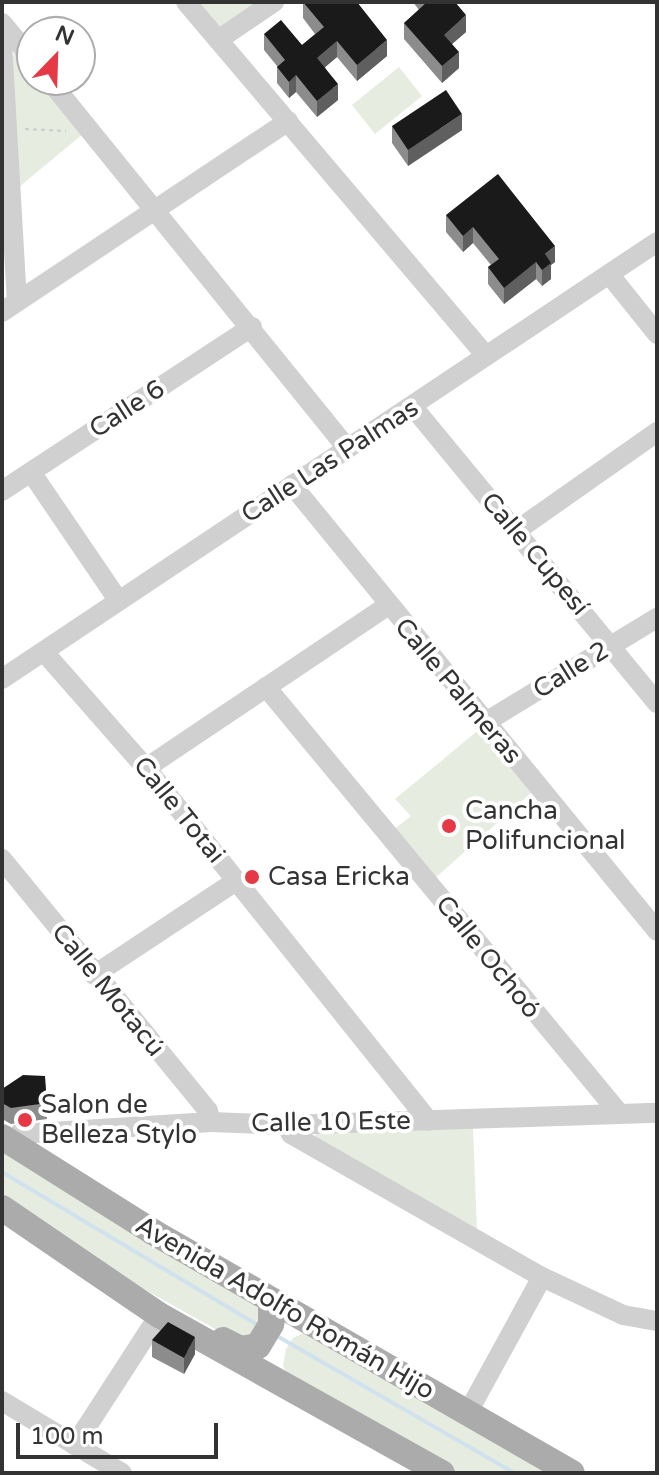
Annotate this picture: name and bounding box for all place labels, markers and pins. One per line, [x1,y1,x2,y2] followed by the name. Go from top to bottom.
[465,795,626,856] place label: Cancha Polifuncional
[440,817,458,835] marker: Cancha Polifuncional
[268,861,410,893] place label: Casa Ericka
[243,868,261,886] marker: Casa Ericka
[41,1089,197,1150] place label: Salon de Belleza Stylo
[16,1111,34,1129] marker: Salon de Belleza Stylo

